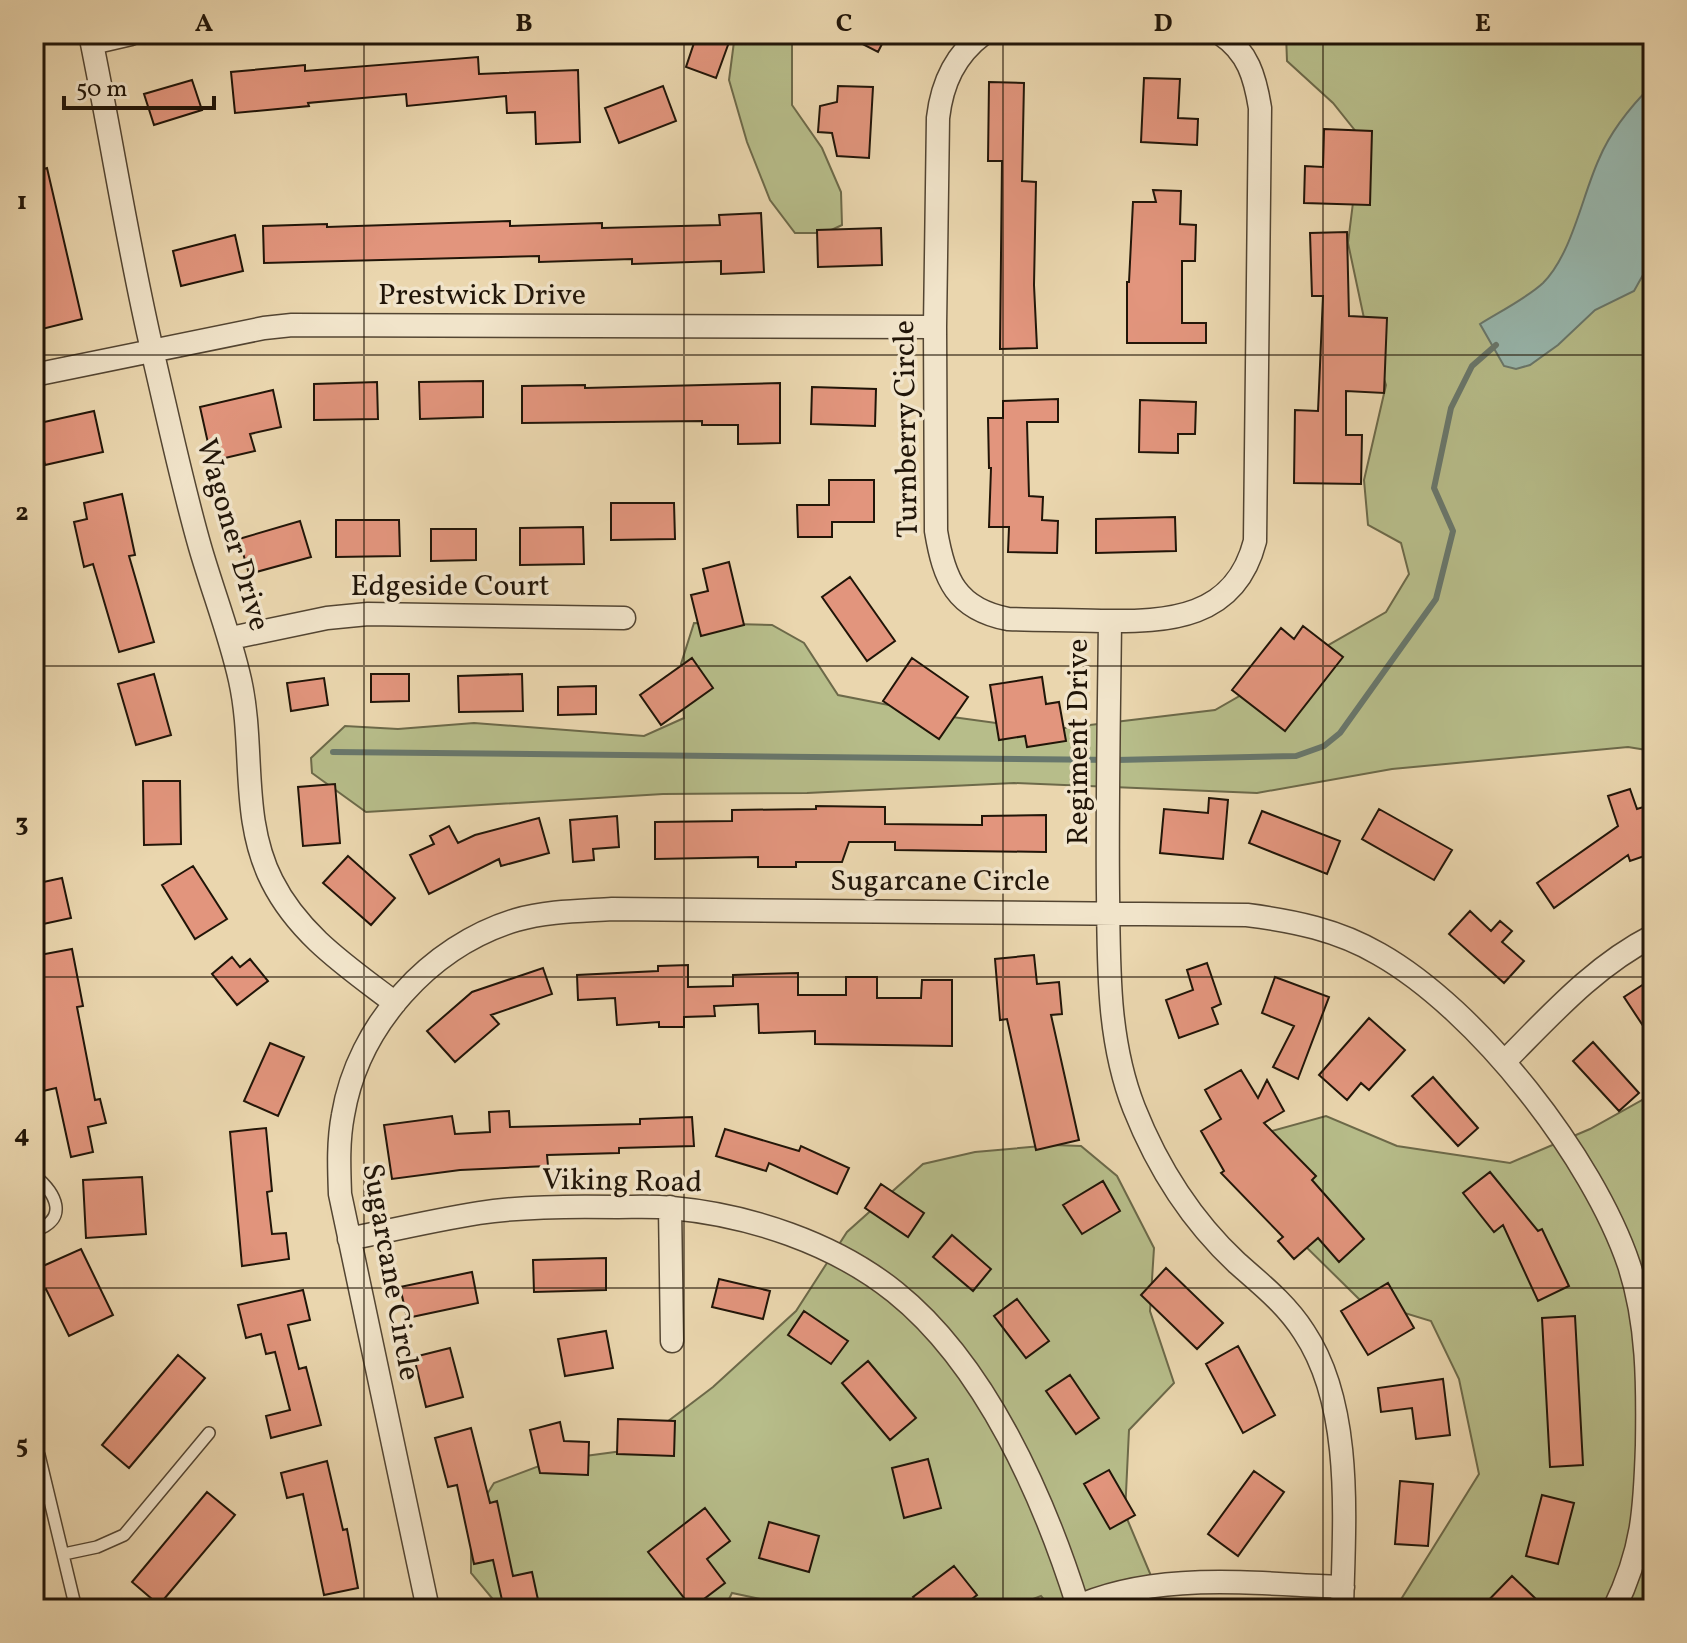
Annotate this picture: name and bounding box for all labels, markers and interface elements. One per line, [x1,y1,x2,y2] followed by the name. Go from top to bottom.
[195,6,214,42] text: A
[515,6,533,42] text: B
[836,6,852,42] text: C
[1153,6,1173,42] text: D
[1475,6,1491,42] text: E
[64,60,214,110] scale bar
[76,73,128,107] text: 50 m
[17,184,27,220] text: 1
[378,275,586,317] street label: Prestwick Drive
[884,320,930,538] street label: Turnberry Circle
[184,434,280,636] street label: Wagoner Drive
[15,495,29,531] text: 2
[350,566,550,608] street label: Edgeside Court
[1058,639,1100,845] street label: Regiment Drive
[15,806,29,842] text: 3
[830,861,1050,903] street label: Sugarcane Circle
[14,1117,30,1153] text: 4
[350,1160,430,1384] street label: Sugarcane Circle
[541,1160,703,1204] street label: Viking Road
[16,1428,28,1464] text: 5

